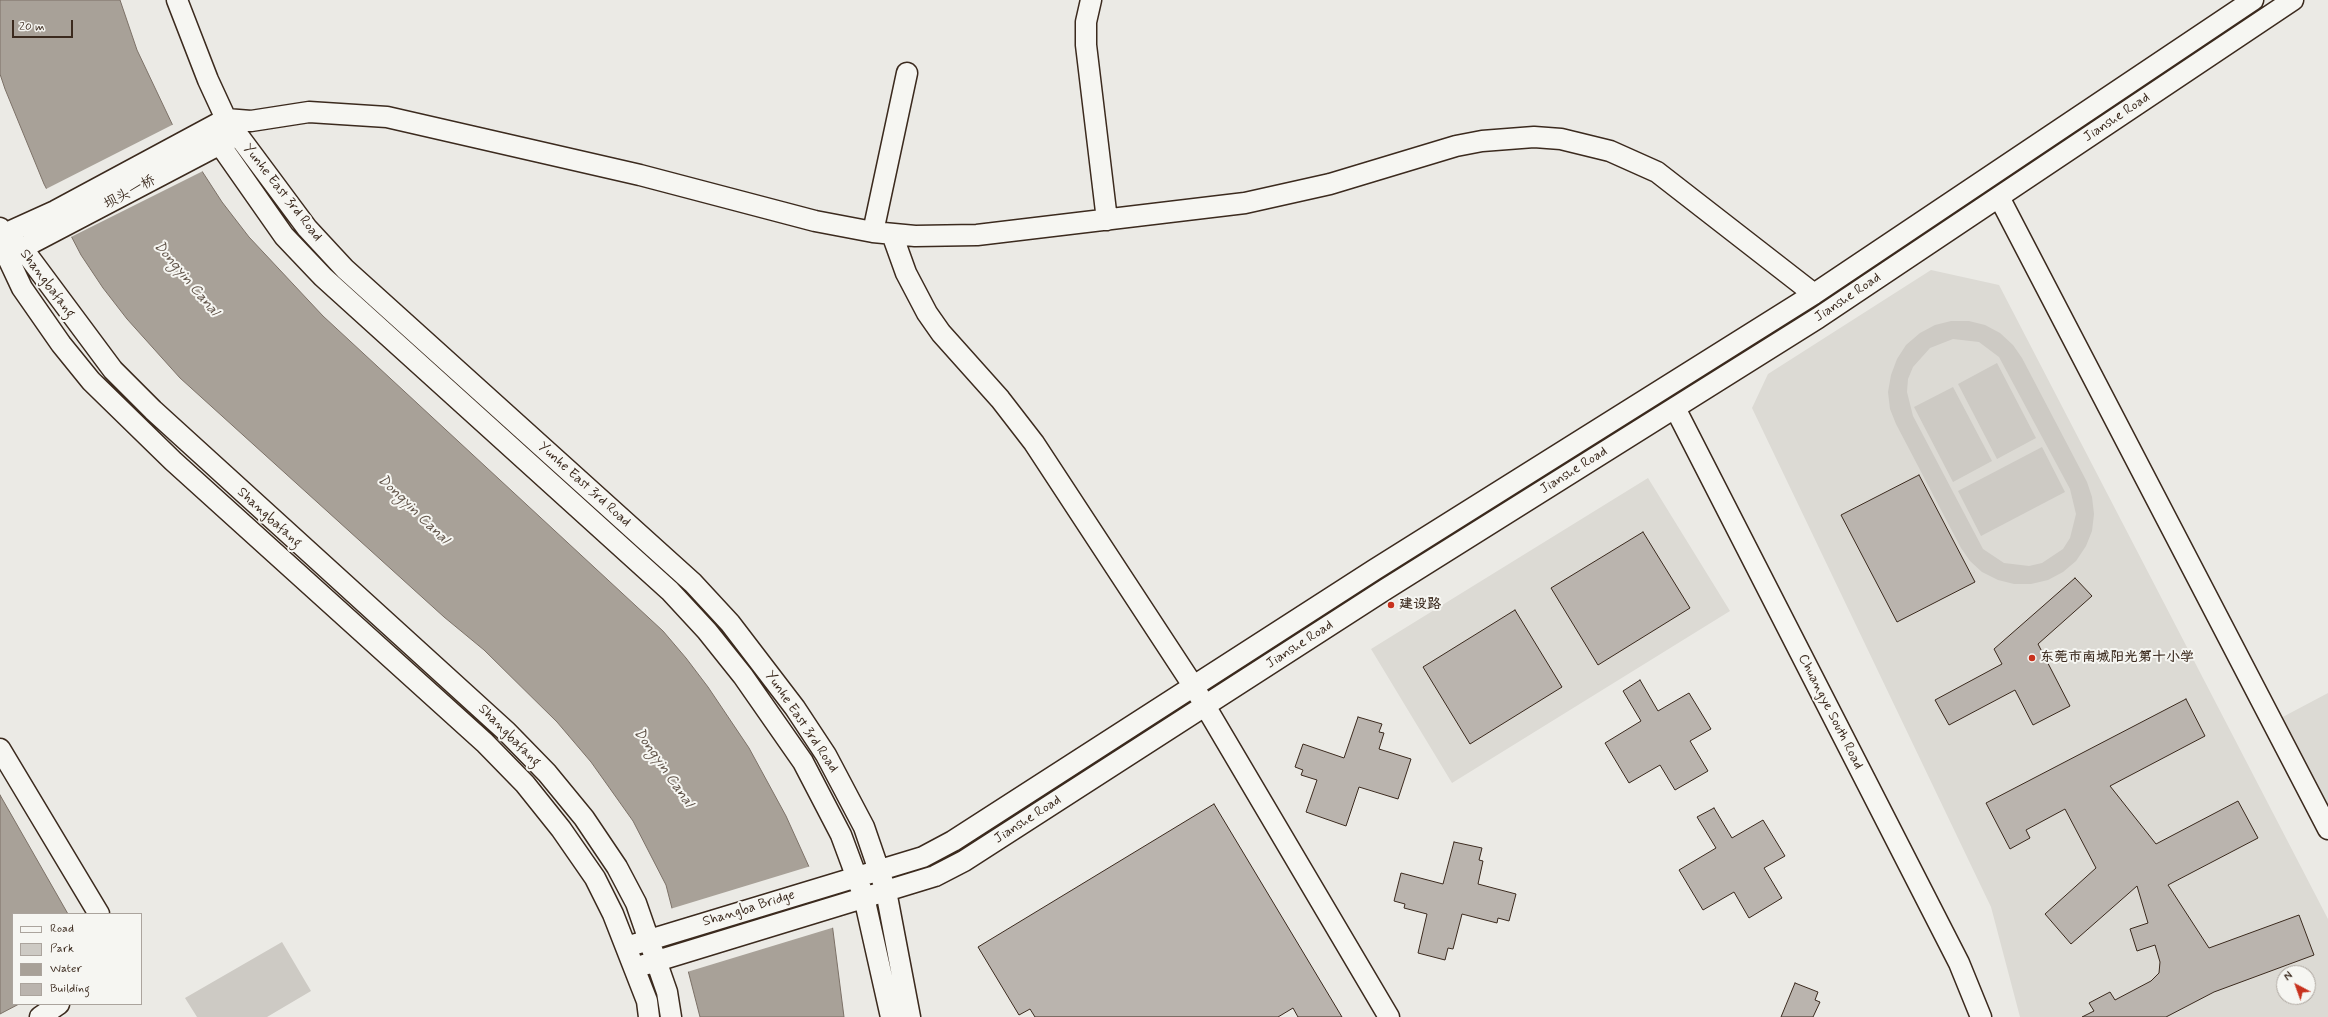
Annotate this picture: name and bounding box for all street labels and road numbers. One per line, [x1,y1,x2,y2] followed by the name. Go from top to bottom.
[2081,90,2153,146] street label: Jianshe Road
[239,141,325,245] street label: Yunhe East 3rd Road
[101,172,159,214] street label: 坝头一桥
[16,246,78,322] street label: Shangbafang
[1812,270,1884,326] street label: Jianshe Road
[534,439,634,531] street label: Yunhe East 3rd Road
[1537,444,1611,498] street label: Jianshe Road
[233,484,305,552] street label: Shangbafang
[1263,617,1337,673] street label: Jianshe Road
[1794,652,1866,772] street label: Chuangye South Road
[761,668,841,776] street label: Yunhe East 3rd Road
[474,701,544,771] street label: Shangbafang
[991,792,1065,848] street label: Jianshe Road
[701,887,797,931] street label: Shangba Bridge

